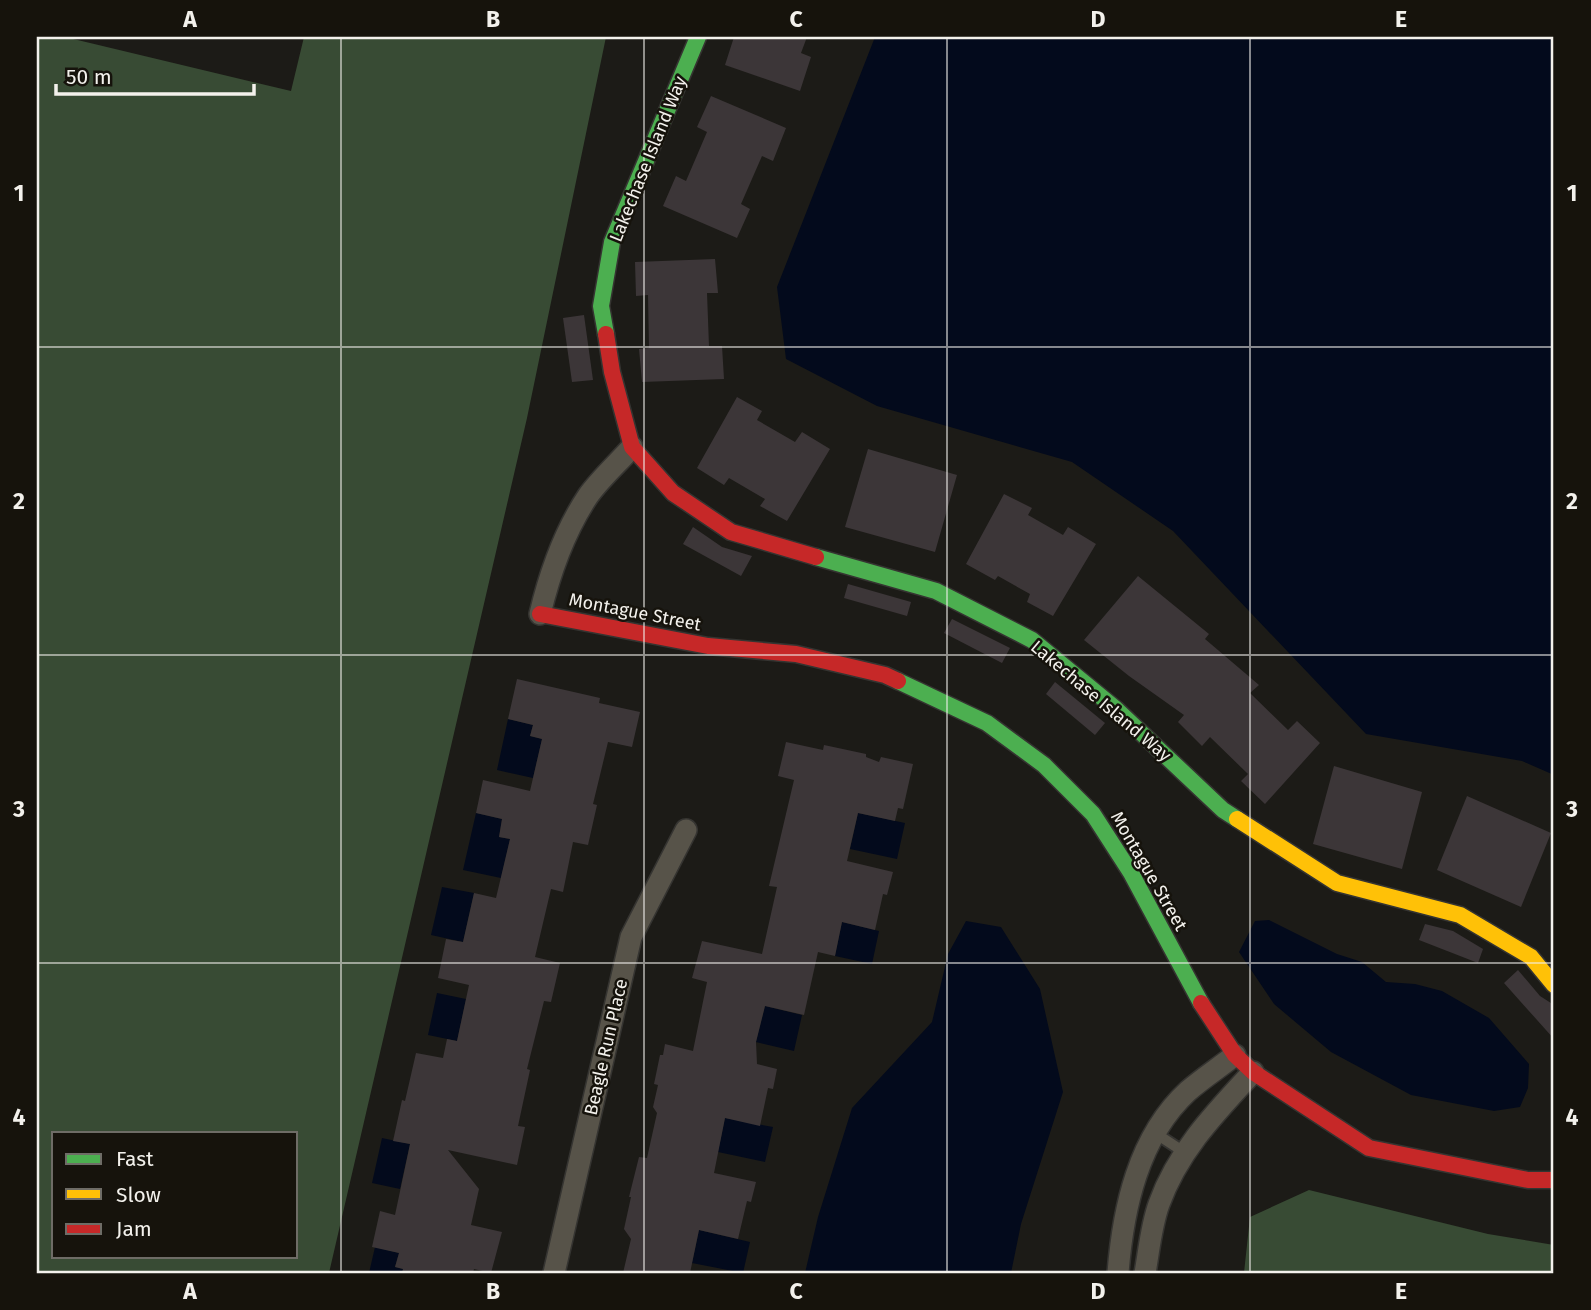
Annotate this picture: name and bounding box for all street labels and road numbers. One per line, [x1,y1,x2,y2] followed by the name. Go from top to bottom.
[605,73,691,245] street label: Lakechase Island Way
[567,588,703,636] street label: Montague Street
[1026,636,1176,766] street label: Lakechase Island Way
[1106,807,1192,935] street label: Montague Street
[580,977,632,1117] street label: Beagle Run Place

